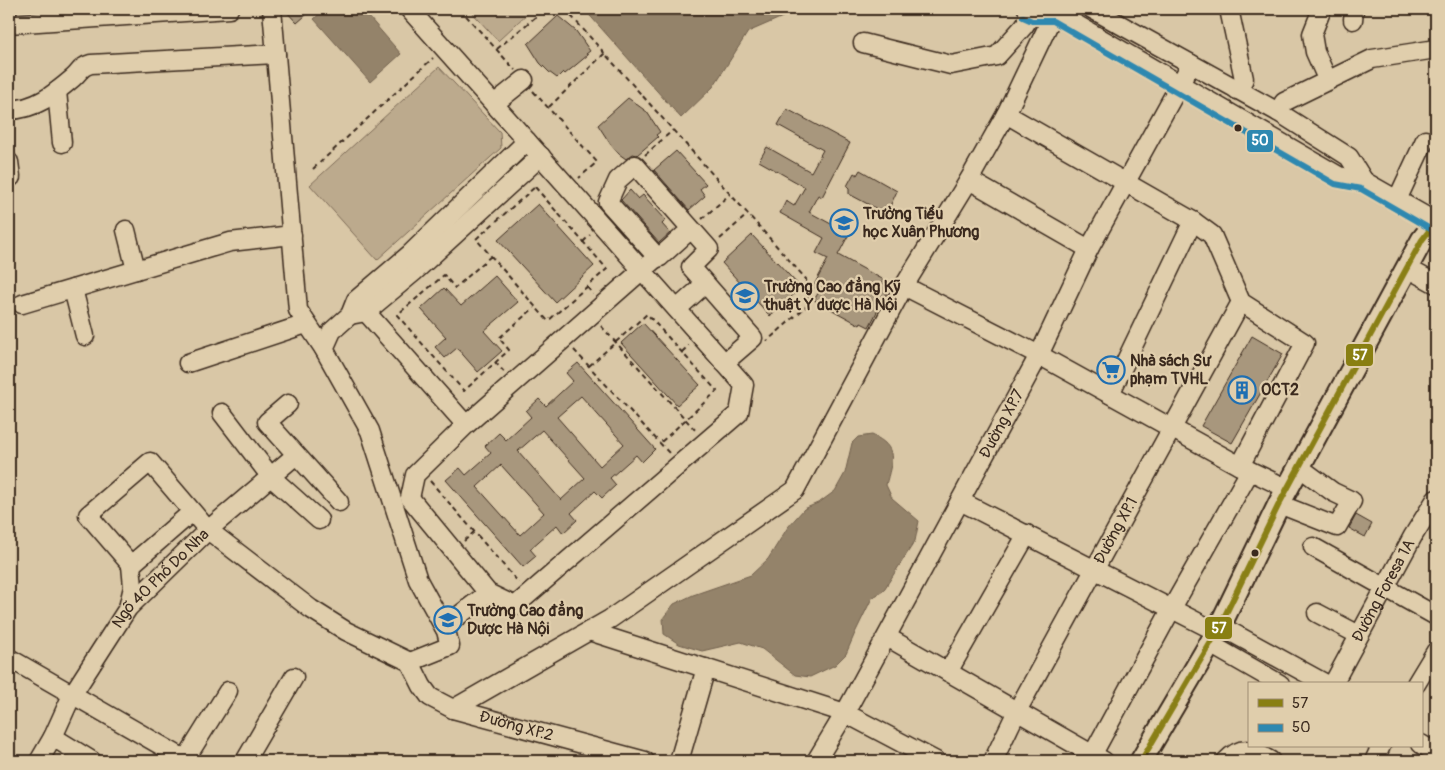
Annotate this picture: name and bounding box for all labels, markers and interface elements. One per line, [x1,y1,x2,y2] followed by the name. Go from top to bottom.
[1233,123,1243,133] unlabelled marker
[1246,129,1274,153] line badge: 50
[1251,132,1269,149] text: 50
[862,204,979,242] place label: Trường Tiểu học Xuân Phương
[829,208,859,238] school or university icon: Trường Tiểu học Xuân Phương
[763,276,901,315] place label: Trường Cao đẳng Kỹ thuật Y dược Hà Nội
[730,281,760,311] school or university icon: Trường Cao đẳng Kỹ thuật Y dược Hà Nội
[1345,343,1374,367] line badge: 57
[1353,347,1368,364] text: 57
[1130,351,1212,389] place label: Nhà sách Sư phạm TVHL
[1096,355,1126,385] supermarket icon: Nhà sách Sư phạm TVHL
[1227,375,1257,405] building icon: OCT2
[1261,380,1299,400] place label: OCT2
[975,385,1029,462] street label: Đường XP.7
[1089,494,1142,568] street label: Đường XP.1
[108,525,213,632] street label: Ngõ 40 Phố Do Nha
[1347,536,1419,646] street label: Đường Foresa 1A
[1250,548,1260,558] unlabelled marker
[466,600,583,639] place label: Trường Cao đẳng Dược Hà Nội
[433,605,463,635] school or university icon: Trường Cao đẳng Dược Hà Nội
[1204,616,1233,640] line badge: 57
[1212,620,1227,637] text: 57
[1248,682,1422,748] legend
[1292,694,1308,713] text: 57
[477,707,556,746] street label: Đường XP.2
[1292,718,1310,737] text: 50

